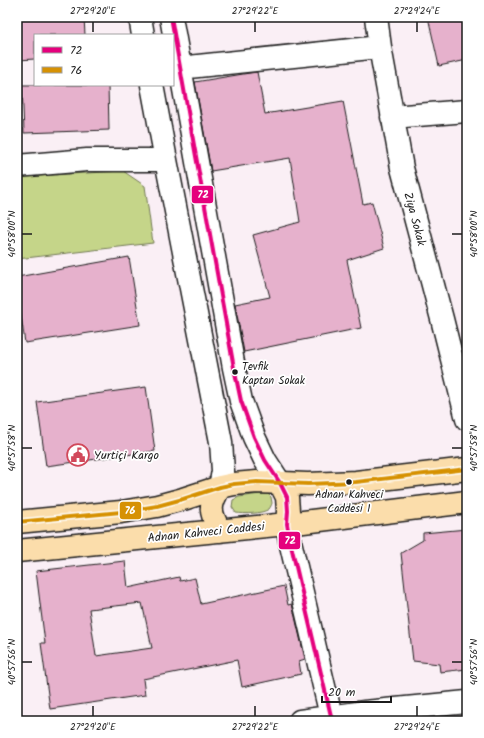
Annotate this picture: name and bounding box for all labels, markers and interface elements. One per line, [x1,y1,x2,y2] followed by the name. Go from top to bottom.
[70,3,117,19] text: 27°29'20"E
[232,3,280,19] text: 27°29'22"E
[394,3,441,19] text: 27°29'24"E
[34,34,174,86] legend
[70,41,83,60] text: 72
[70,61,82,80] text: 76
[191,185,214,204] line badge: 72
[197,186,209,204] text: 72
[398,190,431,249] street label: Ziya Sokak
[4,210,20,257] text: 40°58'00"N
[466,210,482,257] text: 40°58'00"N
[242,358,306,390] place label: Tevfik Kaptan Sokak
[230,367,240,377] marker: Tevfik Kaptan Sokak
[4,424,20,471] text: 40°57'58"N
[466,424,482,471] text: 40°57'58"N
[65,442,91,468] public building icon: Yurtiçi Kargo
[94,446,159,465] place label: Yurtiçi Kargo
[344,477,354,487] marker: Adnan Kahveci Caddesi 1
[315,486,383,518] place label: Adnan Kahveci Caddesi 1
[119,501,142,520] line badge: 76
[124,502,136,520] text: 76
[147,517,267,548] street label: Adnan Kahveci Caddesi
[278,531,301,550] line badge: 72
[284,532,296,550] text: 72
[4,639,20,685] text: 40°57'56"N
[466,639,482,685] text: 40°57'56"N
[322,678,391,704] scale bar
[328,683,356,702] text: 20 m
[70,719,117,735] text: 27°29'20"E
[232,719,280,735] text: 27°29'22"E
[394,719,441,735] text: 27°29'24"E

